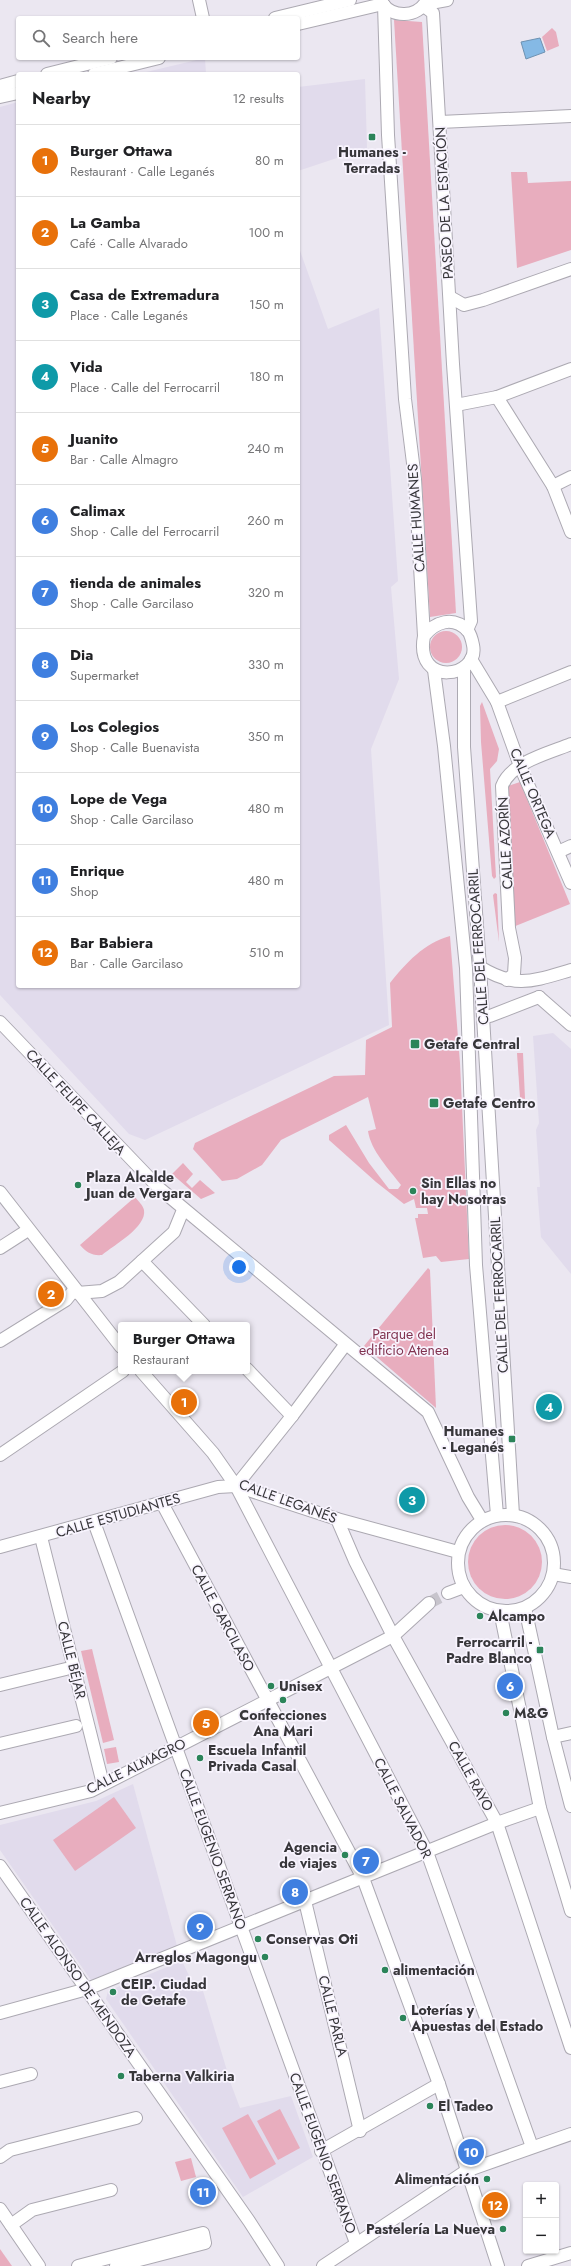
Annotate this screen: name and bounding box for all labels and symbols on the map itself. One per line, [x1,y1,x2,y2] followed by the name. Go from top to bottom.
[430,126,458,280] street label: PASEO DE LA ESTACIÓN
[367,132,377,142] marker: Humanes - Terradas
[338,142,407,178] place label: Humanes - Terradas
[402,463,430,573] street label: CALLE HUMANES
[505,745,561,842] street label: CALLE ORTEGA
[493,796,517,890] street label: CALLE AZORÍN
[463,868,493,1026] street label: CALLE DEL FERROCARRIL
[424,1034,520,1054] place label: Getafe Central
[409,1038,421,1050] marker: Getafe Central
[21,1044,131,1160] street label: CALLE FELIPE CALLEJA
[443,1093,536,1113] place label: Getafe Centro
[428,1097,440,1109] marker: Getafe Centro
[83,1167,191,1203] place label: Plaza Alcalde Juan de Vergara
[421,1173,507,1209] place label: Sin Ellas no hay Nosotras
[73,1180,83,1190] marker: Plaza Alcalde Juan de Vergara
[408,1186,418,1196] marker: Sin Ellas no hay Nosotras
[485,1216,513,1374] street label: CALLE DEL FERROCARRIL
[229,1257,249,1277] your location
[38,1279,64,1309] pin: 2
[359,1324,449,1360] park label: Parque del edificio Atenea
[171,1387,197,1417] pin: 1
[536,1392,562,1422] pin: 4
[443,1421,505,1457] place label: Humanes - Leganés
[507,1434,517,1444] marker: Humanes - Leganés
[236,1474,340,1528] street label: CALLE LEGANÉS
[399,1485,425,1515] pin: 3
[53,1488,183,1542] street label: CALLE ESTUDIANTES
[186,1561,260,1675] street label: CALLE GARCILASO
[487,1606,545,1626] place label: Alcampo
[475,1611,485,1621] marker: Alcampo
[53,1619,91,1701] street label: CALLE BÉJAR
[446,1632,533,1668] place label: Ferrocarril - Padre Blanco
[535,1645,545,1655] marker: Ferrocarril - Padre Blanco
[497,1671,523,1701] pin: 6
[279,1676,323,1696] place label: Unisex
[266,1681,276,1691] marker: Unisex
[278,1695,288,1705] marker: Confecciones Ana Mari
[514,1703,548,1723] place label: M&G
[239,1705,327,1741] place label: Confecciones Ana Mari
[193,1708,219,1738] pin: 5
[501,1708,511,1718] marker: M&G
[83,1733,189,1799] street label: CALLE ALMAGRO
[443,1737,499,1815] street label: CALLE RAYO
[208,1740,306,1776] place label: Escuela Infantil Privada Casal
[195,1753,205,1763] marker: Escuela Infantil Privada Casal
[369,1754,437,1862] street label: CALLE SALVADOR
[175,1766,251,1932] street label: CALLE EUGENIO SERRANO
[279,1837,338,1873] place label: Agencia de viajes
[353,1846,379,1876] pin: 7
[340,1850,350,1860] marker: Agencia de viajes
[282,1877,308,1907] pin: 8
[15,1893,142,2062] street label: CALLE ALONSO DE MENDOZA
[187,1912,213,1942] pin: 9
[266,1929,358,1949] place label: Conservas Oti
[253,1934,263,1944] marker: Conservas Oti
[134,1947,257,1967] place label: Arreglos Magongu
[260,1952,270,1962] marker: Arreglos Magongu
[393,1960,475,1980] place label: alimentación
[380,1965,390,1975] marker: alimentación
[313,1973,353,2059] street label: CALLE PARLA
[121,1974,207,2010] place label: CEIP. Ciudad de Getafe
[108,1987,118,1997] marker: CEIP. Ciudad de Getafe
[410,2000,543,2036] place label: Loterías y Apuestas del Estado
[398,2013,408,2023] marker: Loterías y Apuestas del Estado
[129,2066,235,2086] place label: Taberna Valkiria
[285,2070,361,2236] street label: CALLE EUGENIO SERRANO
[116,2071,126,2081] marker: Taberna Valkiria
[438,2096,493,2116] place label: El Tadeo
[425,2101,435,2111] marker: El Tadeo
[458,2137,484,2167] pin: 10
[393,2169,479,2189] place label: Alimentación
[482,2174,492,2184] marker: Alimentación
[190,2177,216,2207] pin: 11
[482,2190,508,2220] pin: 12
[366,2219,495,2239] place label: Pastelería La Nueva
[498,2224,508,2234] marker: Pastelería La Nueva

